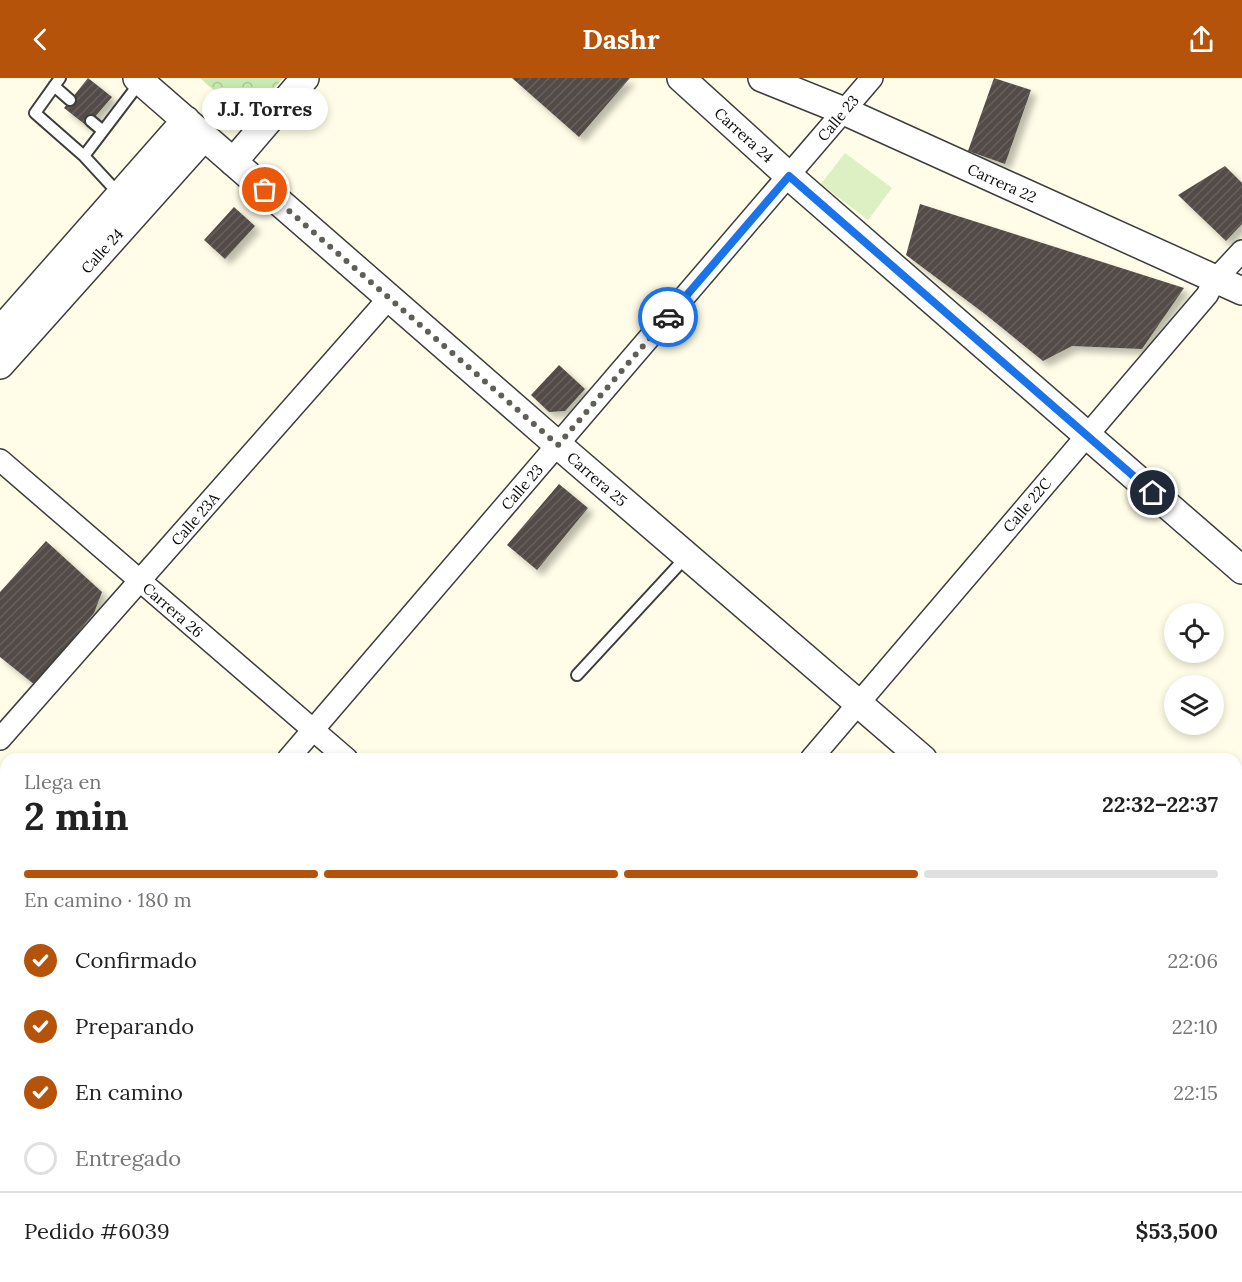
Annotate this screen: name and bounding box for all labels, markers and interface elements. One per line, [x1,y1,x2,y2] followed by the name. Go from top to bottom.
[582,22,660,56] text: Dashr
[24,23,57,56] icon: back
[1185,23,1218,56] icon: share
[202,88,328,130] callout: J.J. Torres
[813,91,863,145] street label: Calle 23
[218,96,312,121] text: J.J. Torres
[710,103,778,167] street label: Carrera 24
[965,159,1039,207] street label: Carrera 22
[239,164,290,215] pin
[248,173,281,206] icon: bag
[77,224,127,278] street label: Calle 24
[638,287,698,347] courier
[652,301,685,334] icon: car
[563,448,631,510] street label: Carrera 25
[497,460,547,514] street label: Calle 23
[1127,467,1178,518] pin
[999,474,1056,536] street label: Calle 22C
[1136,476,1169,509] icon: home
[167,488,224,549] street label: Calle 23A
[139,579,207,641] street label: Carrera 26
[1164,603,1224,735] map controls
[1164,603,1224,663] button: locate
[1164,675,1224,735] button: layers
[24,769,101,794] text: Llega en
[1102,790,1218,818] text: 22:32–22:37
[24,791,129,841] text: 2 min
[24,887,192,912] text: En camino · 180 m
[24,944,57,977] icon: check
[75,946,197,974] text: Confirmado
[1168,948,1218,973] text: 22:06
[24,1010,57,1043] icon: check
[75,1012,194,1040] text: Preparando
[1172,1014,1218,1039] text: 22:10
[24,1076,57,1109] icon: check
[75,1078,183,1106] text: En camino
[1173,1080,1218,1105] text: 22:15
[75,1144,181,1172] text: Entregado
[24,1217,170,1245] text: Pedido #6039
[1135,1217,1218,1245] text: $53,500

